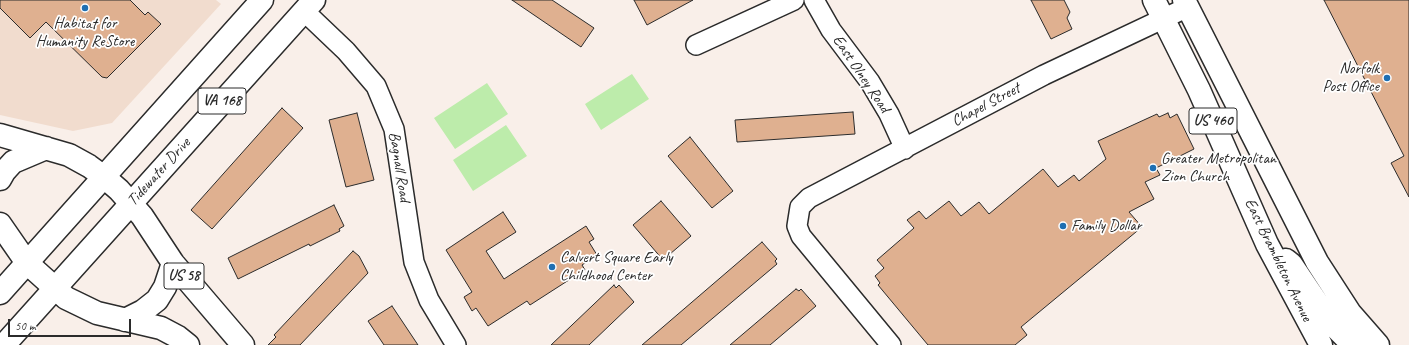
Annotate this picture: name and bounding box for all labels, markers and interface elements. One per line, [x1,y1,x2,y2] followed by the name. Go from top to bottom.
[80,3,90,13] marker: Habitat for Humanity ReStore
[36,14,134,52] place label: Habitat for Humanity ReStore
[828,32,894,116] street label: East Olney Road
[1323,59,1379,97] place label: Norfolk Post Office
[1382,73,1392,83] marker: Norfolk Post Office
[949,79,1023,131] street label: Chapel Street
[198,88,246,114] road number: VA 168
[1189,108,1237,134] road number: US 460
[384,131,414,203] street label: Bagnall Road
[123,134,195,210] street label: Tidewater Drive
[1161,149,1276,187] place label: Greater Metropolitan Zion Church
[1148,163,1158,173] marker: Greater Metropolitan Zion Church
[1240,195,1316,325] street label: East Brambleton Avenue
[1071,216,1141,236] place label: Family Dollar
[1058,221,1068,231] marker: Family Dollar
[560,248,673,286] place label: Calvert Square Early Childhood Center
[547,262,557,272] marker: Calvert Square Early Childhood Center
[164,263,204,289] road number: US 58
[10,311,133,337] scale bar
[15,318,35,334] text: 50 m

